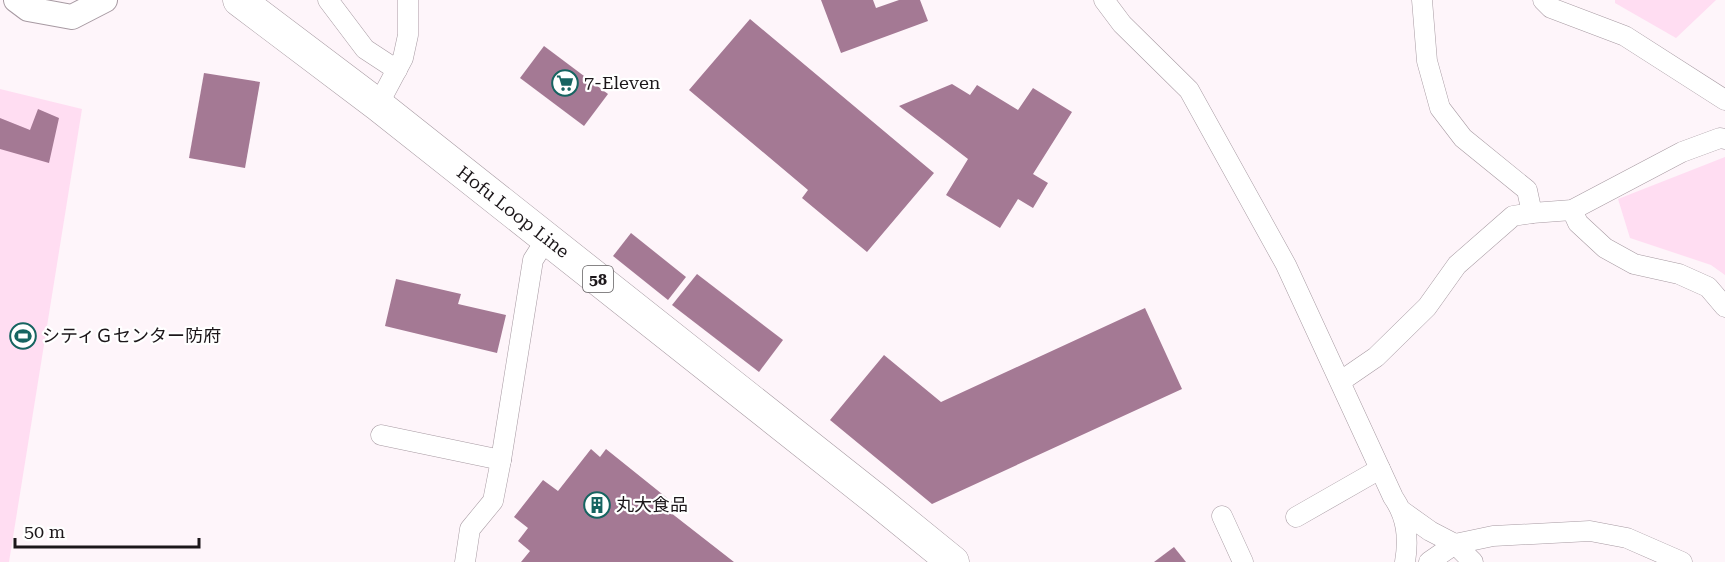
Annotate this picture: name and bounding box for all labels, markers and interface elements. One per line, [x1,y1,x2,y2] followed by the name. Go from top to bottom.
[550,68,580,98] supermarket icon: 7-Eleven
[584,72,661,93] place label: 7-Eleven
[453,161,574,262] street label: Hofu Loop Line
[583,266,613,292] road number: 58
[8,321,38,351] sports icon: シティＧセンター防府
[42,325,221,346] place label: シティＧセンター防府
[582,490,612,520] building icon: 丸大食品
[616,494,688,515] place label: 丸大食品
[15,511,200,549] scale bar
[24,521,65,542] text: 50 m

